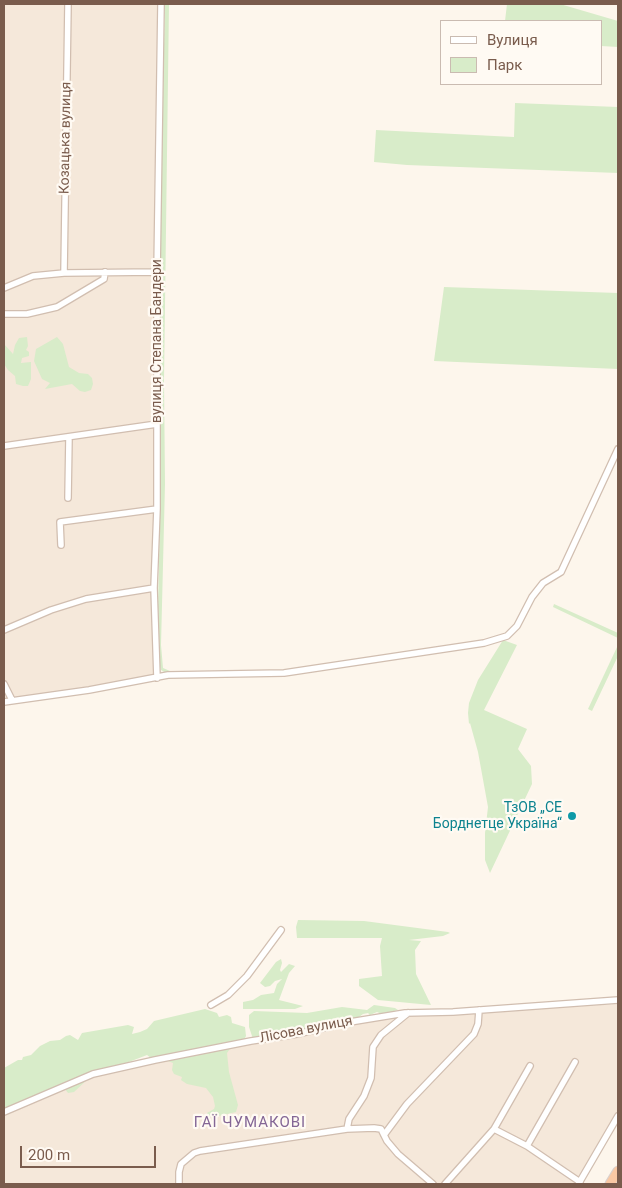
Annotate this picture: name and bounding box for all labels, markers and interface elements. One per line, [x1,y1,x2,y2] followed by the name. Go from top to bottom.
[440,20,602,85] legend
[487,31,538,49] text: Вулиця
[487,56,522,74] text: Парк
[57,82,75,194] street label: Козацька вулиця
[149,259,165,423] street label: вулиця Степана Бандери
[433,800,562,832] place label: ТзОВ „СЕ Борднетце Україна“
[566,810,578,822] marker: ТзОВ „СЕ Борднетце Україна“
[258,1013,354,1047] street label: Лісова вулиця
[192,1114,308,1132] district label: ГАЇ ЧУМАКОВІ
[22,1136,159,1168] scale bar
[28,1146,70,1164] text: 200 m

